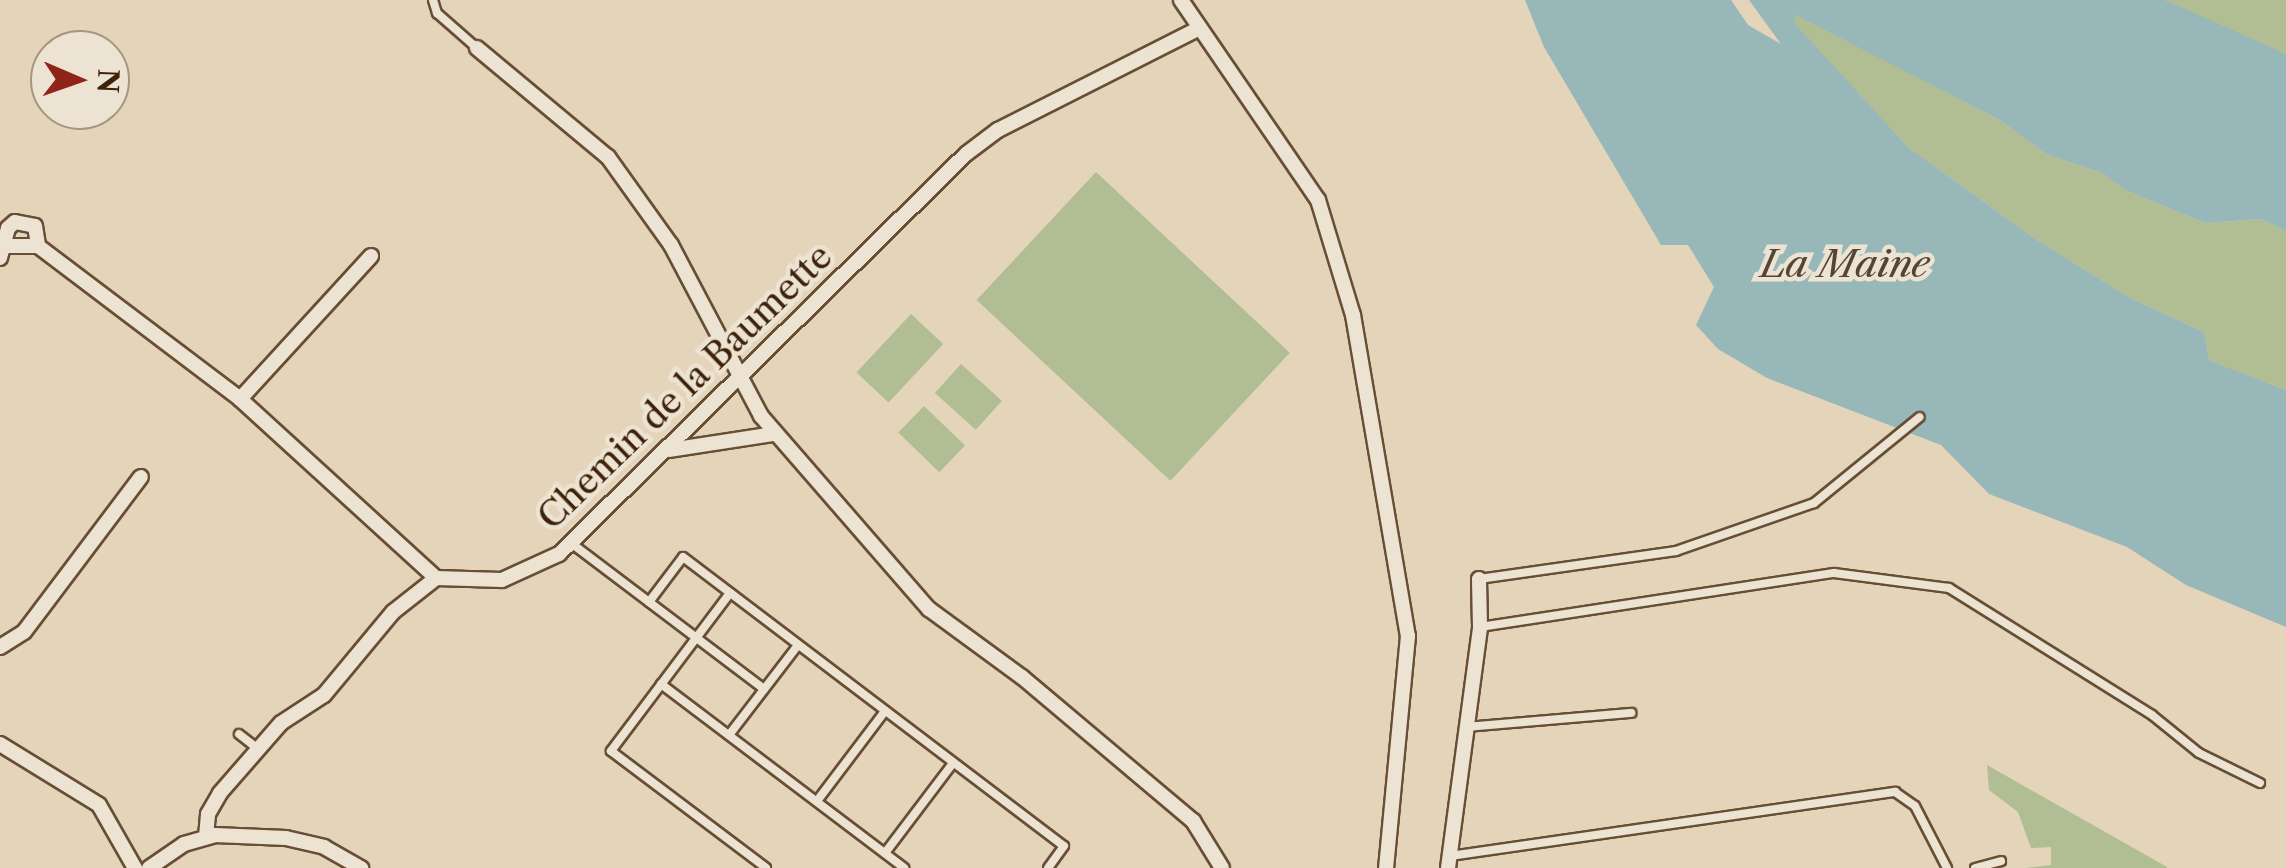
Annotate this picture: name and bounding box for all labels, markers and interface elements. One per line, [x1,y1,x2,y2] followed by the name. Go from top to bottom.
[30,30,130,130] north arrow
[91,68,125,94] text: N
[529,236,841,538] street label: Chemin de la Baumette
[1760,241,1930,287] water label: La Maine

